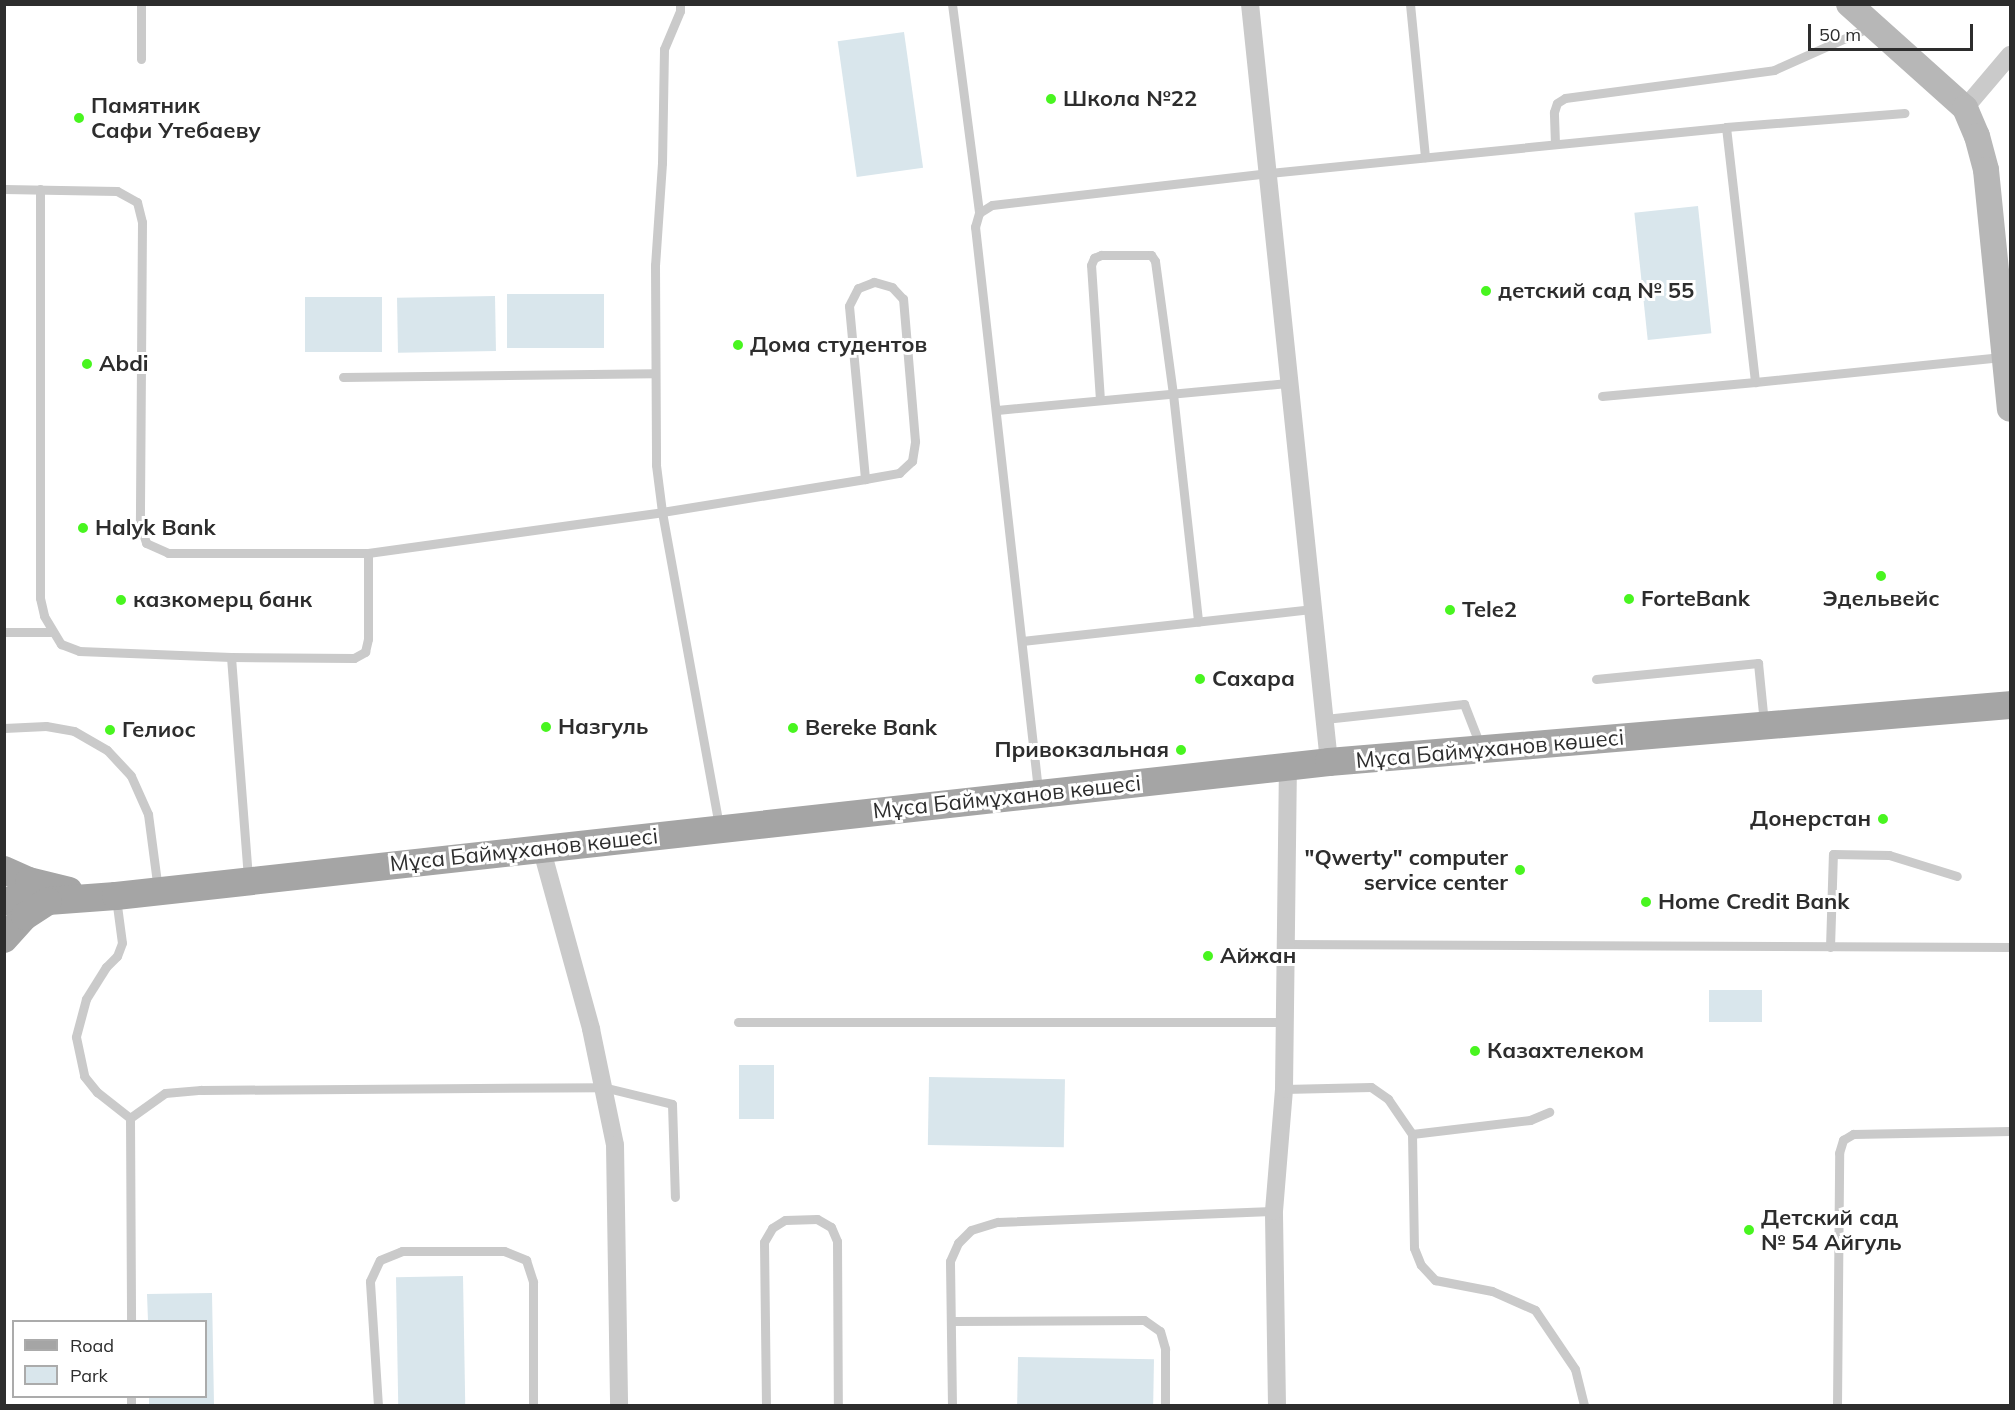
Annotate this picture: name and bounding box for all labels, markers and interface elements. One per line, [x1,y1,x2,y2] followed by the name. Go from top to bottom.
[1811,12,1976,50] scale bar
[1819,23,1861,46] text: 50 m
[1063,86,1197,112] place label: Школа №22
[91,92,261,144] place label: Памятник Сафи Утебаеву
[1044,92,1058,106] marker: Школа №22
[72,111,86,125] marker: Памятник Сафи Утебаеву
[1498,278,1694,304] place label: детский сад № 55
[1479,284,1493,298] marker: детский сад № 55
[750,332,927,358] place label: Дома студентов
[731,338,745,352] marker: Дома студентов
[99,351,149,377] place label: Abdi
[80,357,94,371] marker: Abdi
[95,515,216,541] place label: Halyk Bank
[76,521,90,535] marker: Halyk Bank
[1874,569,1888,583] marker: Эдельвейс
[1641,586,1750,612] place label: ForteBank
[1822,586,1940,612] place label: Эдельвейс
[133,587,312,613] place label: казкомерц банк
[1622,592,1636,606] marker: ForteBank
[114,593,128,607] marker: казкомерц банк
[1462,597,1517,623] place label: Tele2
[1443,603,1457,617] marker: Tele2
[1212,666,1295,692] place label: Сахара
[1193,672,1207,686] marker: Сахара
[558,714,648,740] place label: Назгуль
[805,715,937,741] place label: Bereke Bank
[122,717,196,743] place label: Гелиос
[539,720,553,734] marker: Назгуль
[786,721,800,735] marker: Bereke Bank
[103,723,117,737] marker: Гелиос
[1355,724,1625,774] street label: Мұса Баймұханов көшесі
[994,737,1169,763] place label: Привокзальная
[1174,743,1188,757] marker: Привокзальная
[872,770,1142,824] street label: Мұса Баймұханов көшесі
[1750,806,1871,832] place label: Донерстан
[1876,812,1890,826] marker: Донерстан
[389,823,659,877] street label: Мұса Баймұханов көшесі
[1305,844,1508,896] place label: "Qwerty" computer service center
[1513,863,1527,877] marker: "Qwerty" computer service center
[1658,889,1849,915] place label: Home Credit Bank
[1639,895,1653,909] marker: Home Credit Bank
[1220,943,1296,969] place label: Айжан
[1201,949,1215,963] marker: Айжан
[1487,1038,1644,1064] place label: Казахтелеком
[1468,1044,1482,1058] marker: Казахтелеком
[1761,1204,1902,1256] place label: Детский сад № 54 Айгуль
[1742,1223,1756,1237] marker: Детский сад № 54 Айгуль
[12,1320,207,1398] legend
[70,1334,114,1357] text: Road
[70,1364,108,1387] text: Park

